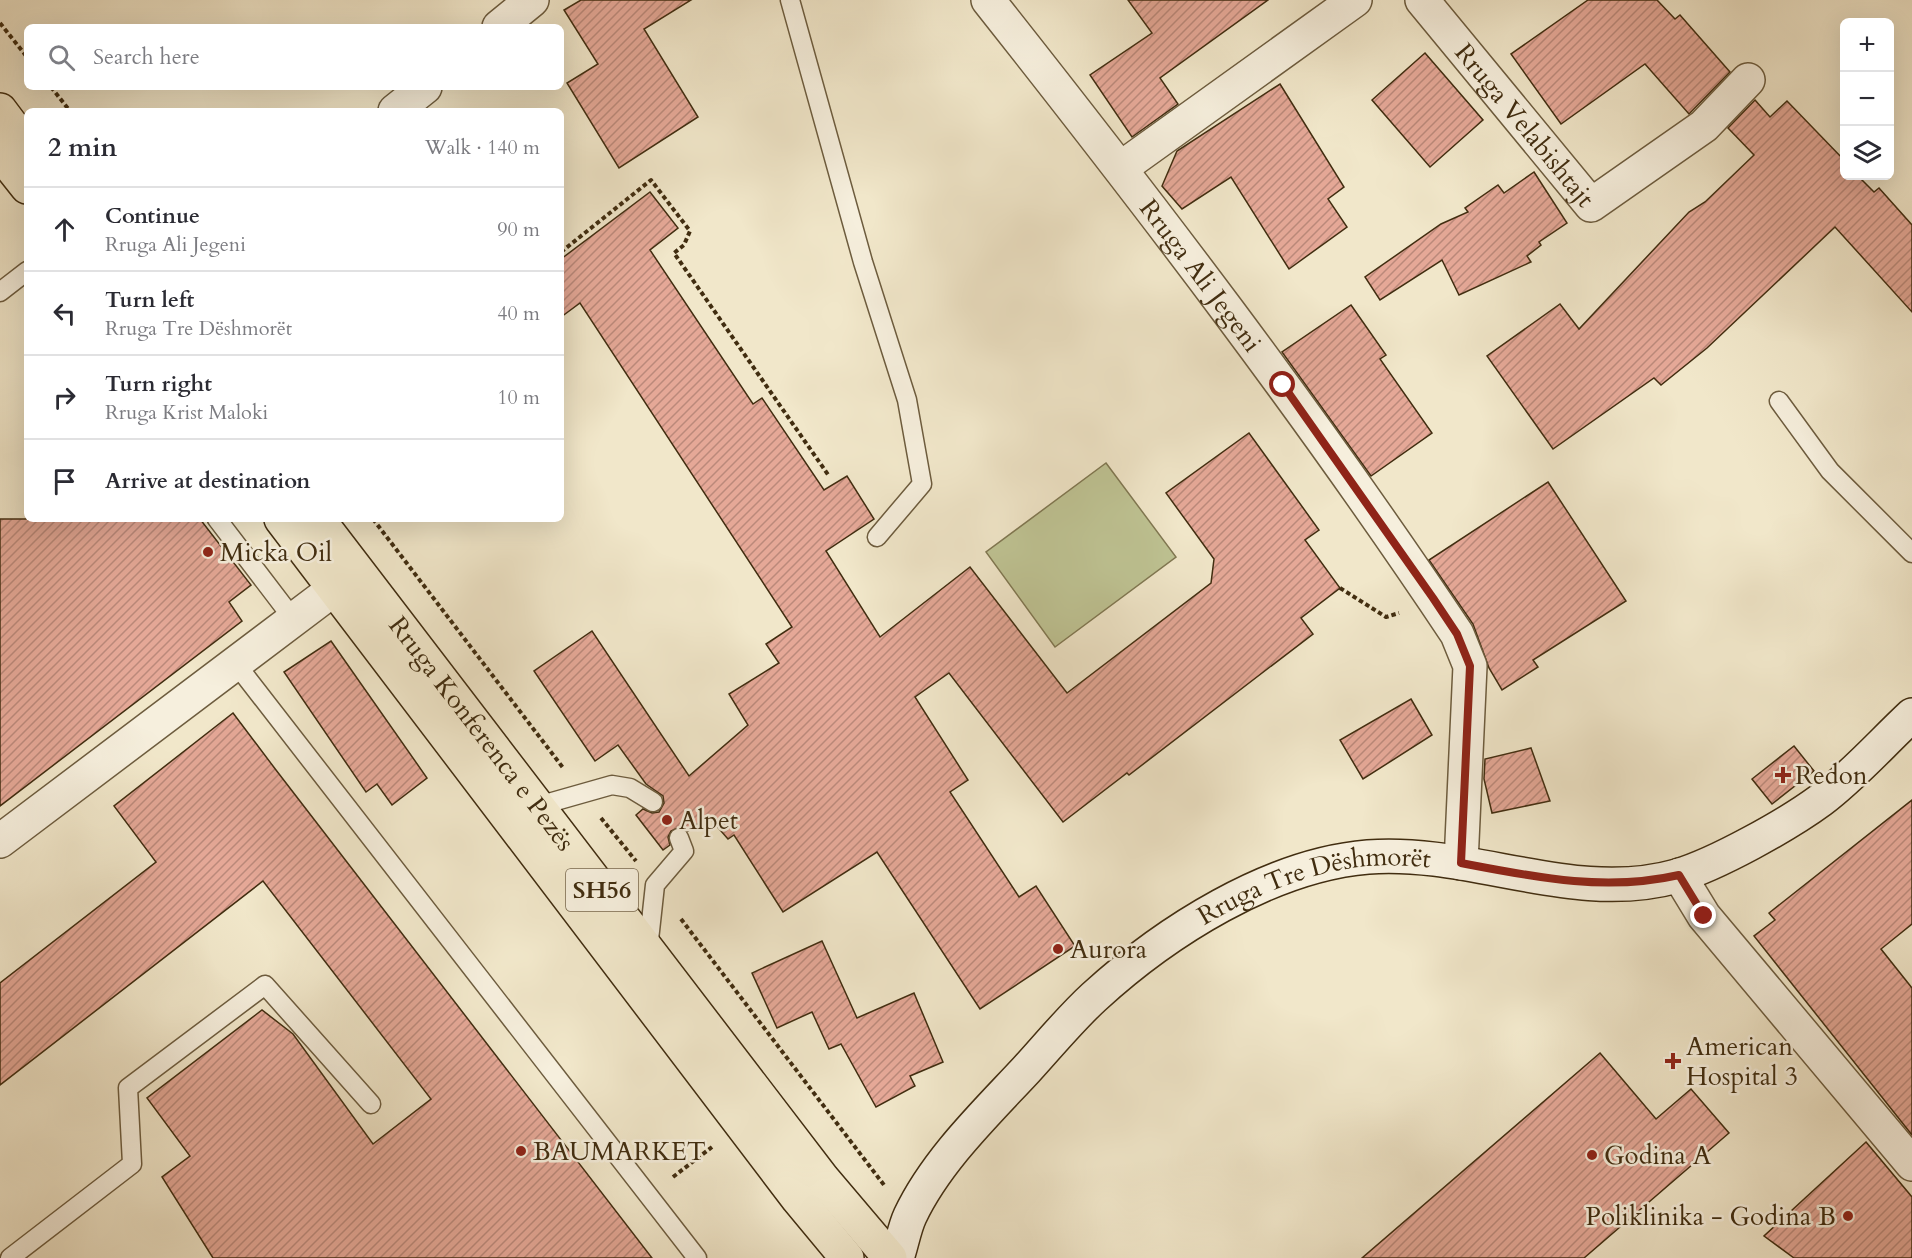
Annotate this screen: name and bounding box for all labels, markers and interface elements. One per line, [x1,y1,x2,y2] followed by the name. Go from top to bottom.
[1840,18,1894,180] map controls
[1840,18,1894,72] button: +
[24,24,564,90] search box
[1447,36,1603,215] street label: Rruga Velabishtajt
[45,41,78,74] icon: search
[93,42,200,72] text: Search here
[1840,72,1894,126] button: −
[1840,126,1894,180] button: layers
[48,130,117,165] text: 2 min
[425,134,540,161] text: Walk · 140 m
[1131,192,1270,359] street label: Rruga Ali Jegeni
[105,201,200,231] text: Continue
[48,213,81,246] icon: ahead
[497,216,540,243] text: 90 m
[105,231,246,258] text: Rruga Ali Jegeni
[105,285,194,315] text: Turn left
[48,297,81,330] icon: left
[497,300,540,327] text: 40 m
[105,315,292,342] text: Rruga Tre Dëshmorët
[105,369,212,399] text: Turn right
[1269,371,1295,397] route start
[48,381,81,414] icon: right
[497,384,540,411] text: 10 m
[105,399,268,426] text: Rruga Krist Maloki
[48,465,81,498] icon: arrive
[105,466,310,496] text: Arrive at destination
[220,535,333,570] place label: Micka Oil
[201,545,215,559] marker: Micka Oil
[381,609,583,858] street label: Rruga Konferenca e Pezës
[1795,758,1868,793] place label: Redon
[1776,768,1790,782] marker: Redon
[679,803,738,838] place label: Alpet
[660,813,674,827] marker: Alpet
[1191,839,1433,933] street label: Rruga Tre Dëshmorët
[566,869,638,911] road number: SH56
[1690,902,1716,928] route end
[1070,932,1147,967] place label: Aurora
[1051,942,1065,956] marker: Aurora
[1686,1029,1798,1094] place label: American Hospital 3
[1664,1052,1682,1070] marker: American Hospital 3
[533,1134,706,1169] place label: BAUMARKET
[1604,1138,1712,1173] place label: Godina A
[514,1144,528,1158] marker: BAUMARKET
[1585,1148,1599,1162] marker: Godina A
[1586,1199,1836,1234] place label: Poliklinika - Godina B
[1841,1209,1855,1223] marker: Poliklinika - Godina B

